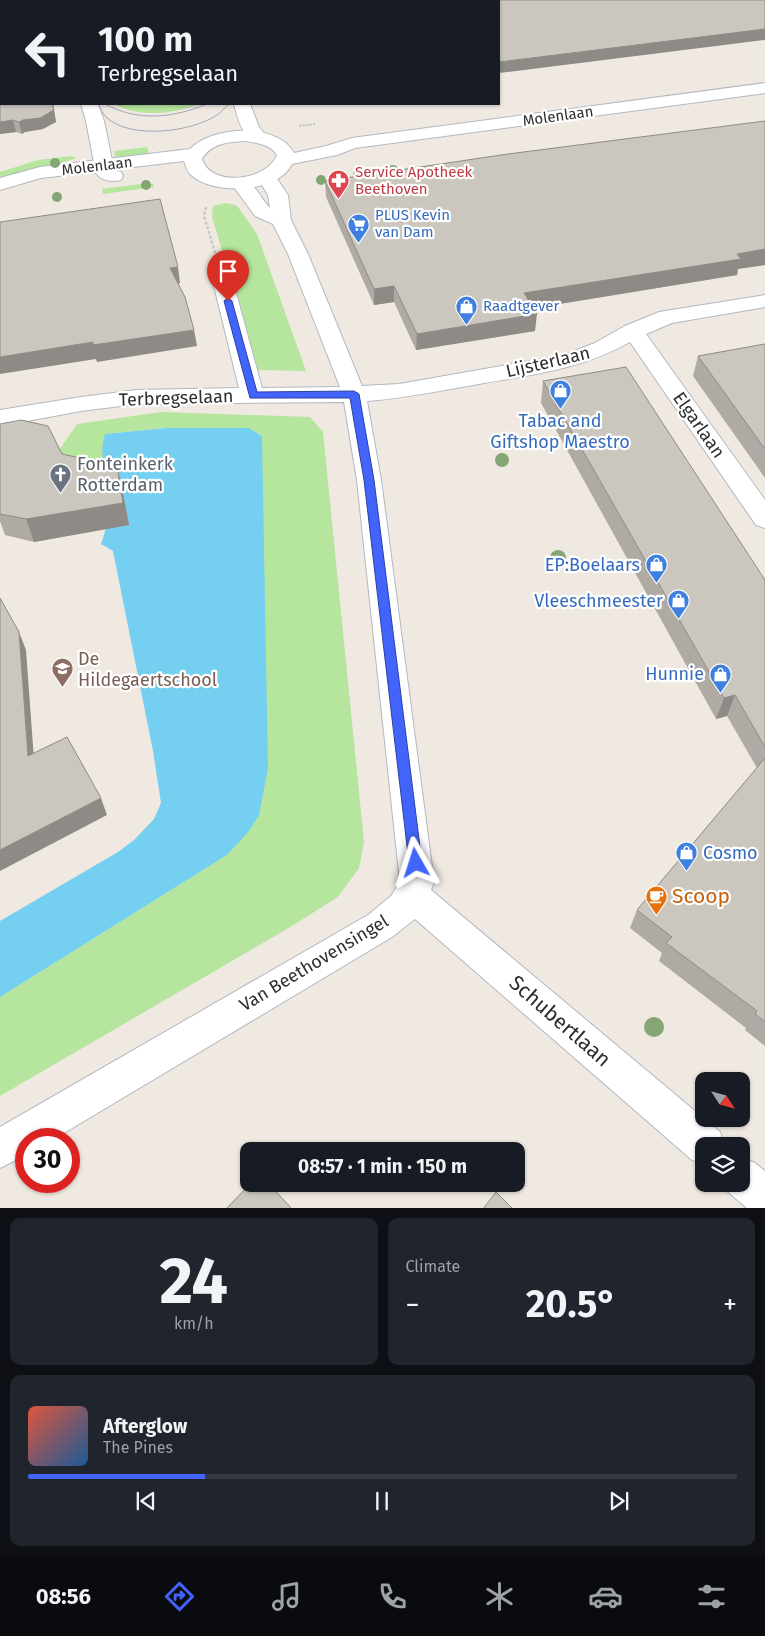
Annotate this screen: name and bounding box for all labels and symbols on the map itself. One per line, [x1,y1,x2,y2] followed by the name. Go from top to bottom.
[522,102,594,130] street label: Molenlaan
[61,153,133,179] street label: Molenlaan
[355,163,473,198] place label: Service Apotheek Beethoven
[327,169,351,200] pharmacy icon: Service Apotheek Beethoven
[375,206,450,241] place label: PLUS Kevin van Dam
[347,212,371,243] supermarket icon: PLUS Kevin van Dam
[207,250,249,301] pin
[455,294,479,325] shop icon: Raadtgever
[483,297,560,315] place label: Raadtgever
[504,342,592,382] street label: Lijsterlaan
[548,379,572,410] shop icon: Tabac and Giftshop Maestro
[118,385,234,411] street label: Terbregselaan
[668,388,730,462] street label: Elgarlaan
[490,410,630,453] place label: Tabac and Giftshop Maestro
[77,453,174,496] place label: Fonteinkerk Rotterdam
[49,462,73,493] church icon: Fonteinkerk Rotterdam
[644,553,668,584] shop icon: EP:Boelaars
[545,554,640,576] place label: EP:Boelaars
[667,589,691,620] shop icon: Vleeschmeester
[534,590,663,612] place label: Vleeschmeester
[78,648,217,691] place label: De Hildegaertschool
[50,657,74,688] school or university icon: De Hildegaertschool
[708,662,732,693] shop icon: Hunnie
[645,663,704,685] place label: Hunnie
[389,836,441,888] position arrow
[675,841,699,872] shop icon: Cosmo
[703,842,758,864] place label: Cosmo
[672,883,730,909] place label: Scoop
[644,884,668,915] cafe icon: Scoop
[236,910,392,1016] street label: Van Beethovensingel
[504,970,616,1072] street label: Schubertlaan
[695,1072,750,1128] north arrow
[15,1128,80,1193] speed limit sign: 30

